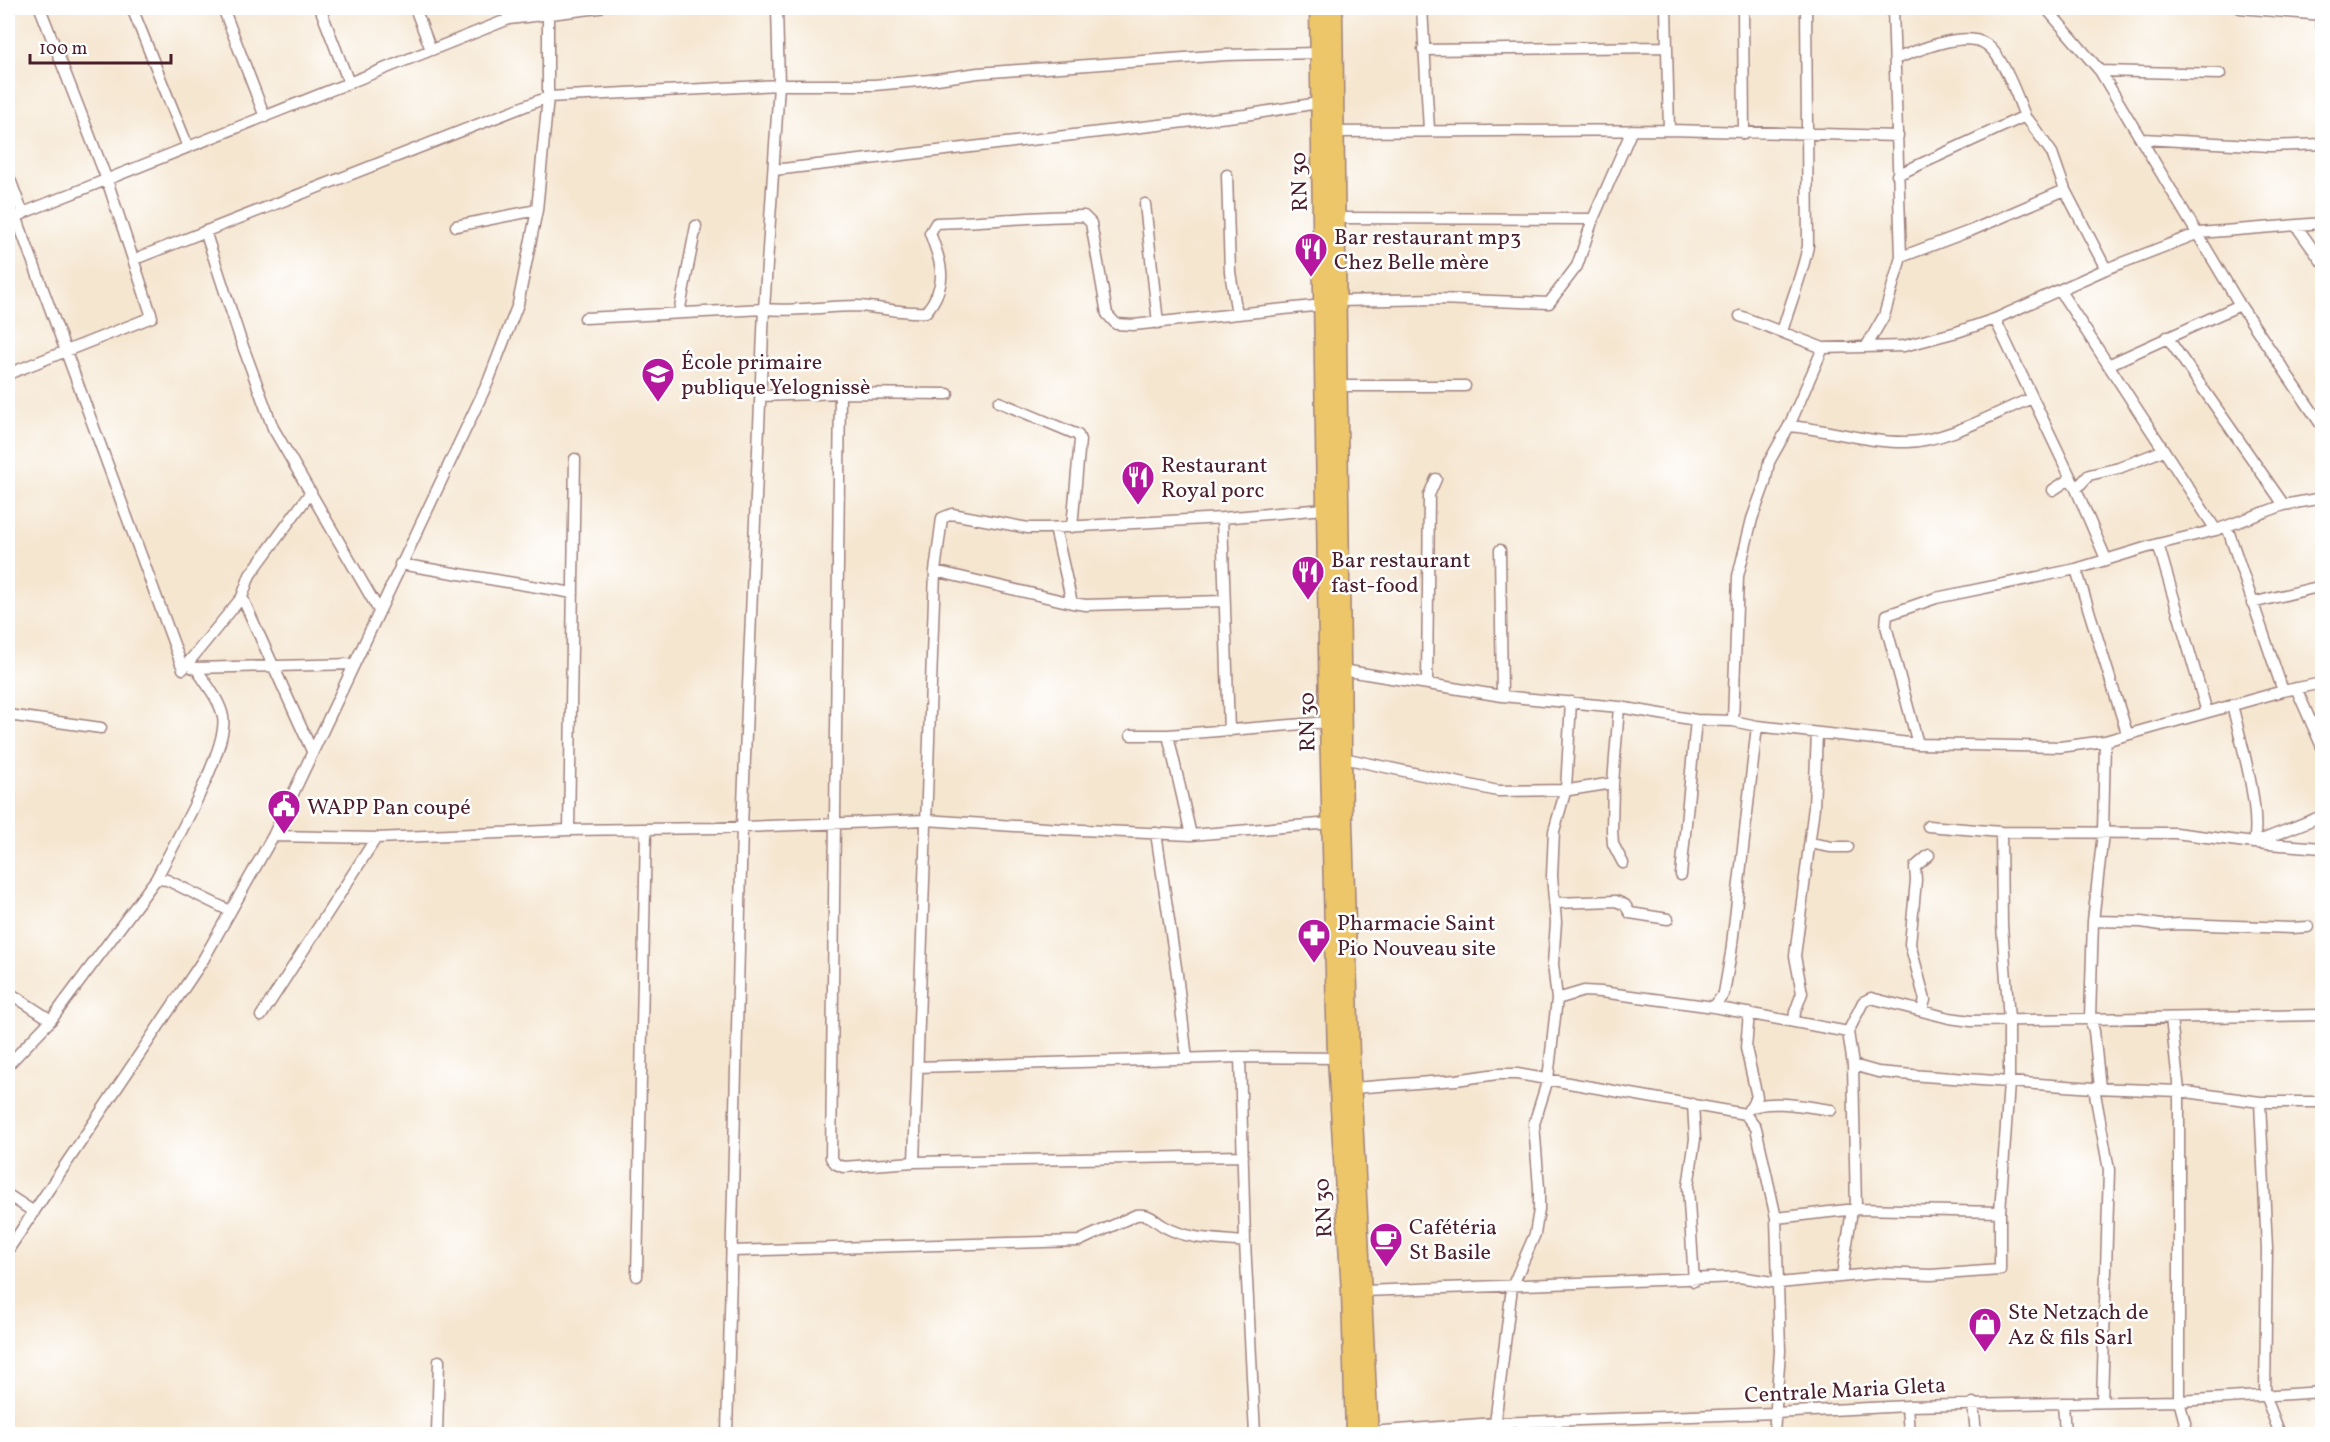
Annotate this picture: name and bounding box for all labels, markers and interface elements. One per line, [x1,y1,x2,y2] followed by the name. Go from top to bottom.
[30,27,171,65] scale bar
[39,37,88,62] text: 100 m
[1284,151,1317,212] street label: RN 30
[1334,223,1521,279] place label: Bar restaurant mp3 Chez Belle mère
[1293,231,1329,278] restaurant icon: Bar restaurant mp3 Chez Belle mère
[681,348,870,404] place label: École primaire publique Yelognissè
[640,356,676,403] school or university icon: École primaire publique Yelognissè
[1161,451,1268,507] place label: Restaurant Royal porc
[1120,459,1156,506] restaurant icon: Restaurant Royal porc
[1331,546,1471,602] place label: Bar restaurant fast-food
[1290,554,1326,601] restaurant icon: Bar restaurant fast-food
[1292,692,1325,752] street label: RN 30
[266,788,302,835] public building icon: WAPP Pan coupé
[307,793,471,824] place label: WAPP Pan coupé
[1337,909,1496,965] place label: Pharmacie Saint Pio Nouveau site
[1296,917,1332,964] pharmacy icon: Pharmacie Saint Pio Nouveau site
[1307,1177,1342,1239] street label: RN 30
[1409,1213,1497,1269] place label: Cafétéria St Basile
[1368,1221,1404,1268] cafe icon: Cafétéria St Basile
[2008,1298,2149,1354] place label: Ste Netzach de Az & fils Sarl
[1967,1306,2003,1353] shop icon: Ste Netzach de Az & fils Sarl
[1744,1371,1947,1412] street label: Centrale Maria Gleta

